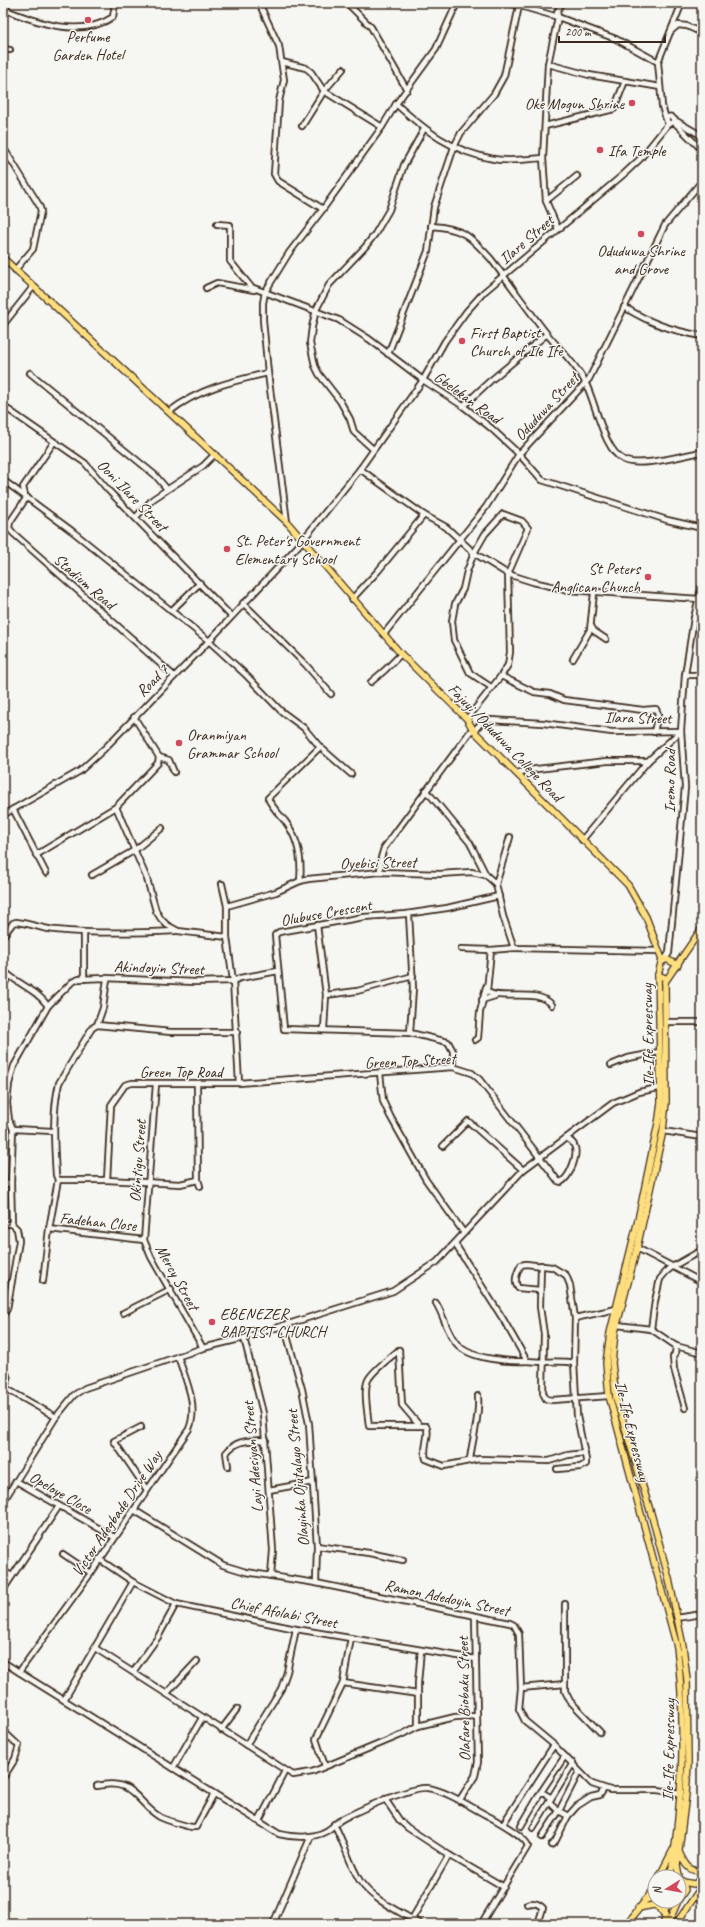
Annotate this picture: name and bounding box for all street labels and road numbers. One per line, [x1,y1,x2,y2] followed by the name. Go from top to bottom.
[495,210,559,269] street label: Ilare Street
[430,367,507,430] street label: Gbelekan Road
[510,367,585,445] street label: Oduduwa Street
[93,455,174,538] street label: Ooni Ilare Street
[49,550,121,616] street label: Stadium Road
[132,660,174,701] street label: Road 7
[444,679,569,808] street label: Fajuyi /Oduduwa College Road
[604,707,673,729] street label: Ilara Street
[660,746,680,813] street label: Iremo Road
[340,852,419,874] street label: Oyebisi Street
[279,895,375,931] street label: Olubuse Crescent
[114,956,206,980] street label: Akindoyin Street
[637,982,659,1086] street label: Ile-Ife Expressway
[364,1048,459,1073] street label: Green Top Street
[140,1062,225,1082] street label: Green Top Road
[125,1117,151,1203] street label: Okintigu Street
[59,1208,139,1236] street label: Fadehan Close
[151,1241,205,1316] street label: Mercy Street
[610,1379,655,1485] street label: Ile-Ife Expressway
[238,1399,268,1513] street label: Layi Adesiyan Street
[282,1407,314,1547] street label: Olayinka Ojutalayo Street
[67,1446,167,1580] street label: Victor Adegbade Drive Way
[26,1467,97,1520] street label: Opeloye Close
[383,1575,514,1622] street label: Ramon Adedoyin Street
[229,1593,340,1633] street label: Chief Afolabi Street
[453,1635,475,1761] street label: Olafare Biobaku Street
[658,1697,680,1801] street label: Ile-Ife Expressway

